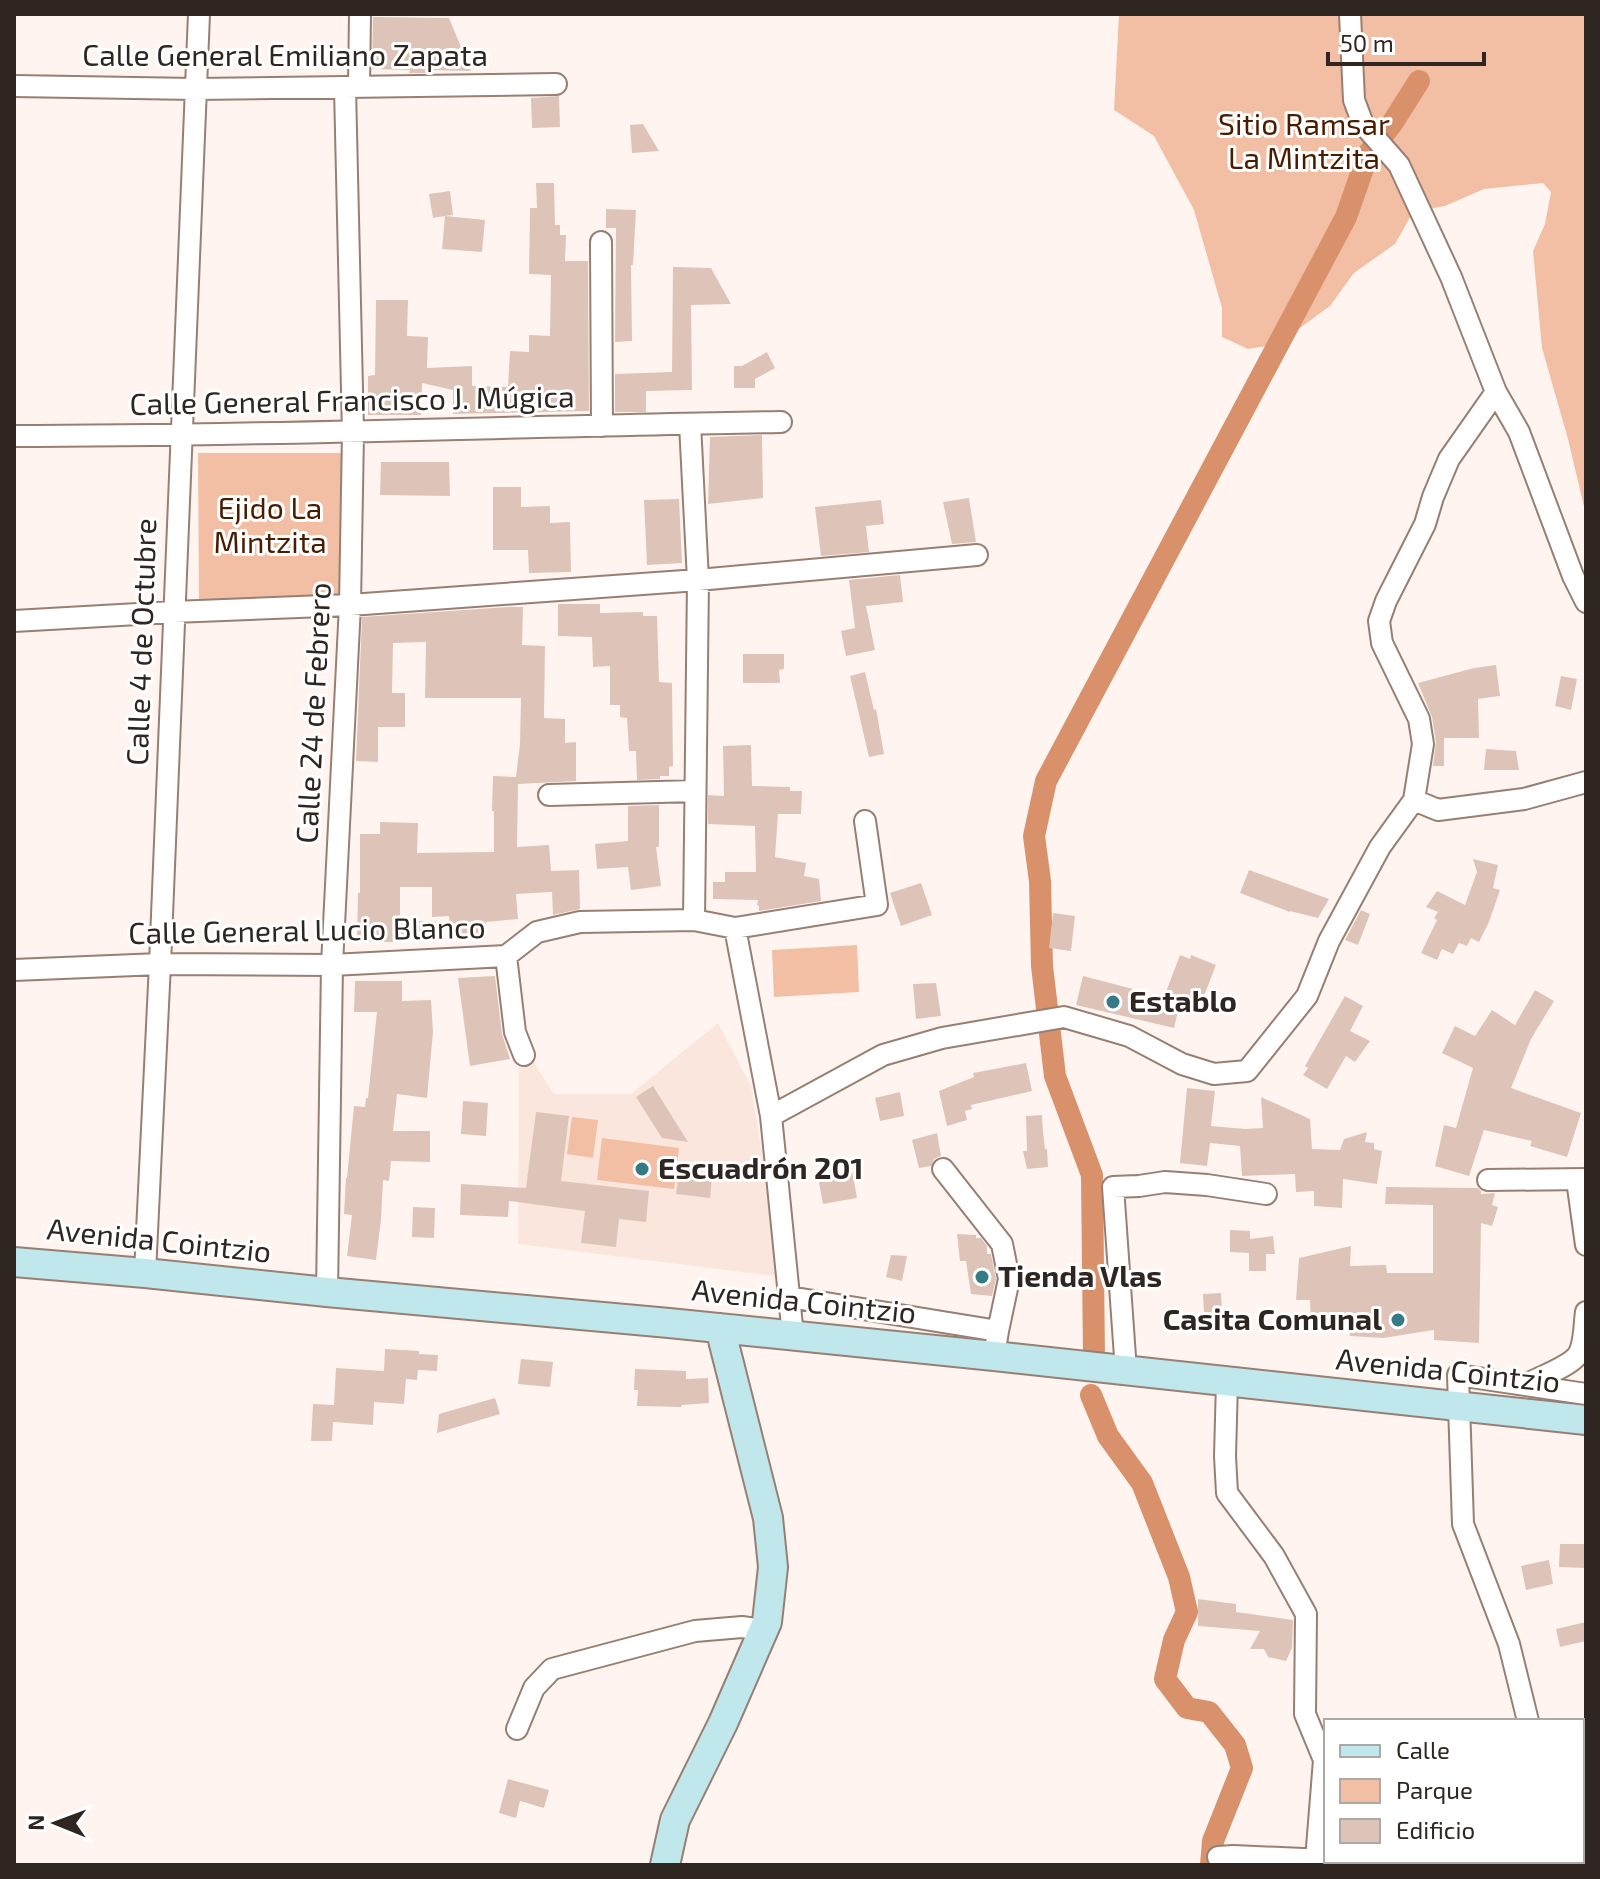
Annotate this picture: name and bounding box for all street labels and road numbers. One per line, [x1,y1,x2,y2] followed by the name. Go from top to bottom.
[82,36,488,72] street label: Calle General Emiliano Zapata
[129,377,575,421] street label: Calle General Francisco J. Múgica
[118,518,162,766] street label: Calle 4 de Octubre
[287,581,337,844] street label: Calle 24 de Febrero
[128,908,486,950] street label: Calle General Lucio Blanco
[45,1209,273,1269] street label: Avenida Cointzio
[690,1270,918,1330] street label: Avenida Cointzio
[1334,1339,1562,1399] street label: Avenida Cointzio

